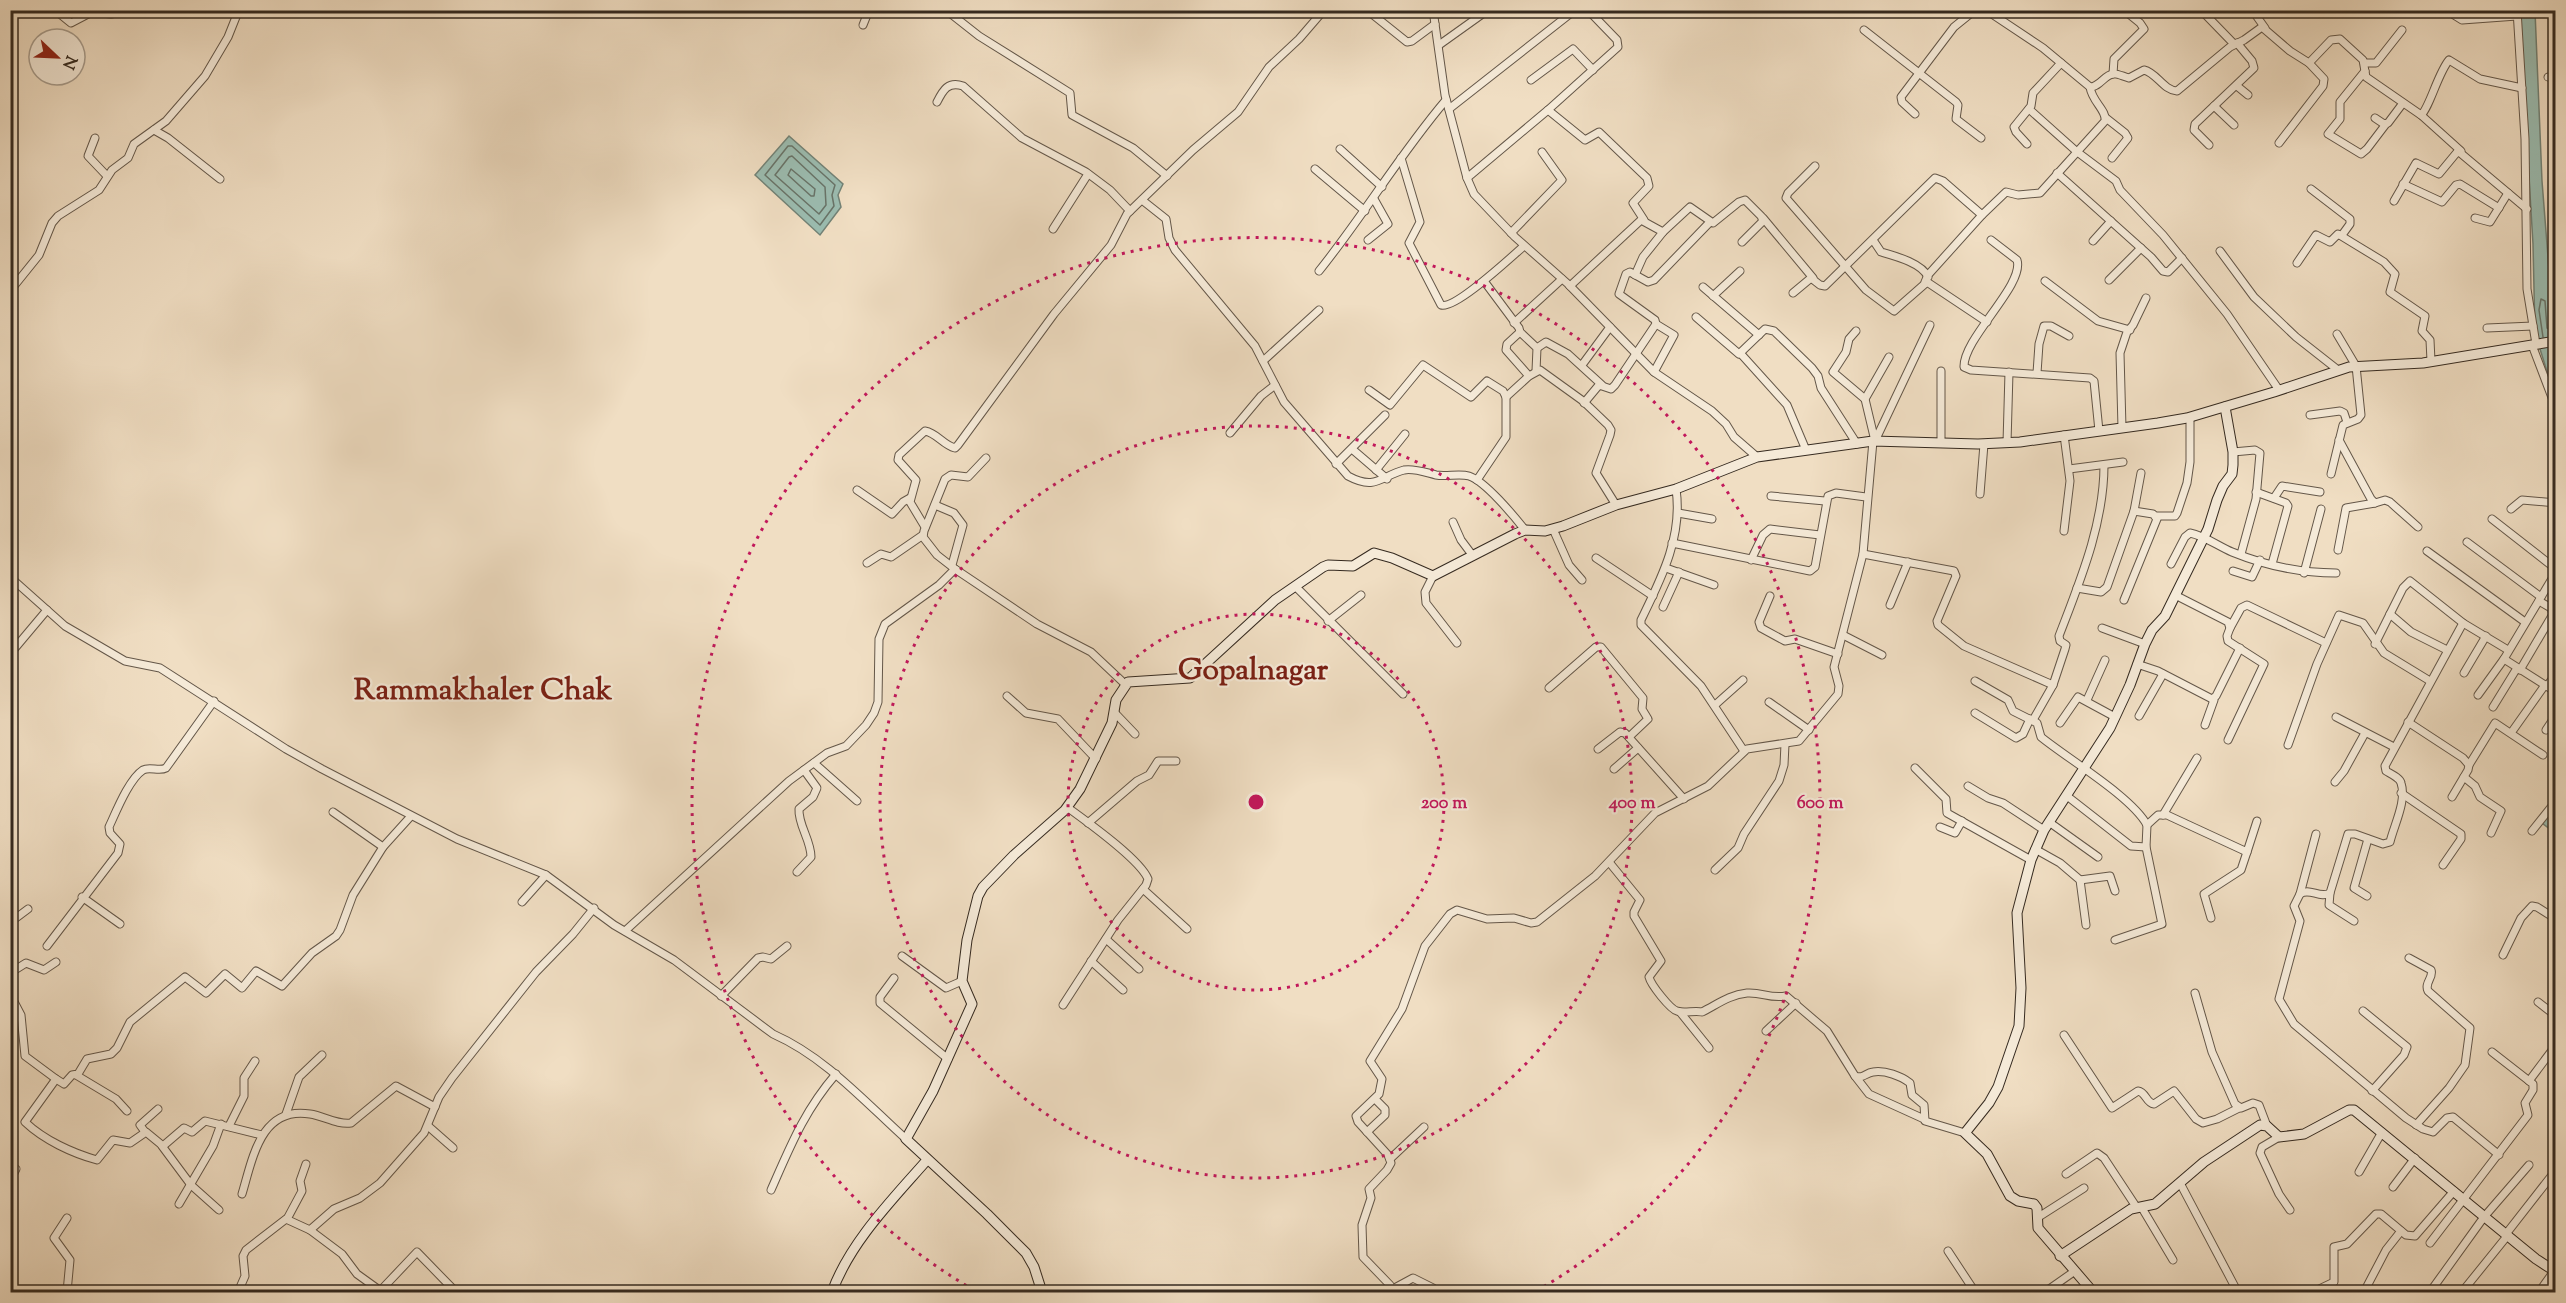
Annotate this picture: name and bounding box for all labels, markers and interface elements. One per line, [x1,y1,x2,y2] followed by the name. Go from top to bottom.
[27,27,87,87] north arrow
[55,52,82,72] text: N
[1178,650,1329,693] district label: Gopalnagar
[354,670,613,713] district label: Rammakhaler Chak
[1421,791,1467,817] text: 200 m
[1608,791,1655,817] text: 400 m
[1797,791,1843,817] text: 600 m
[1246,792,1266,812] centre of rings

